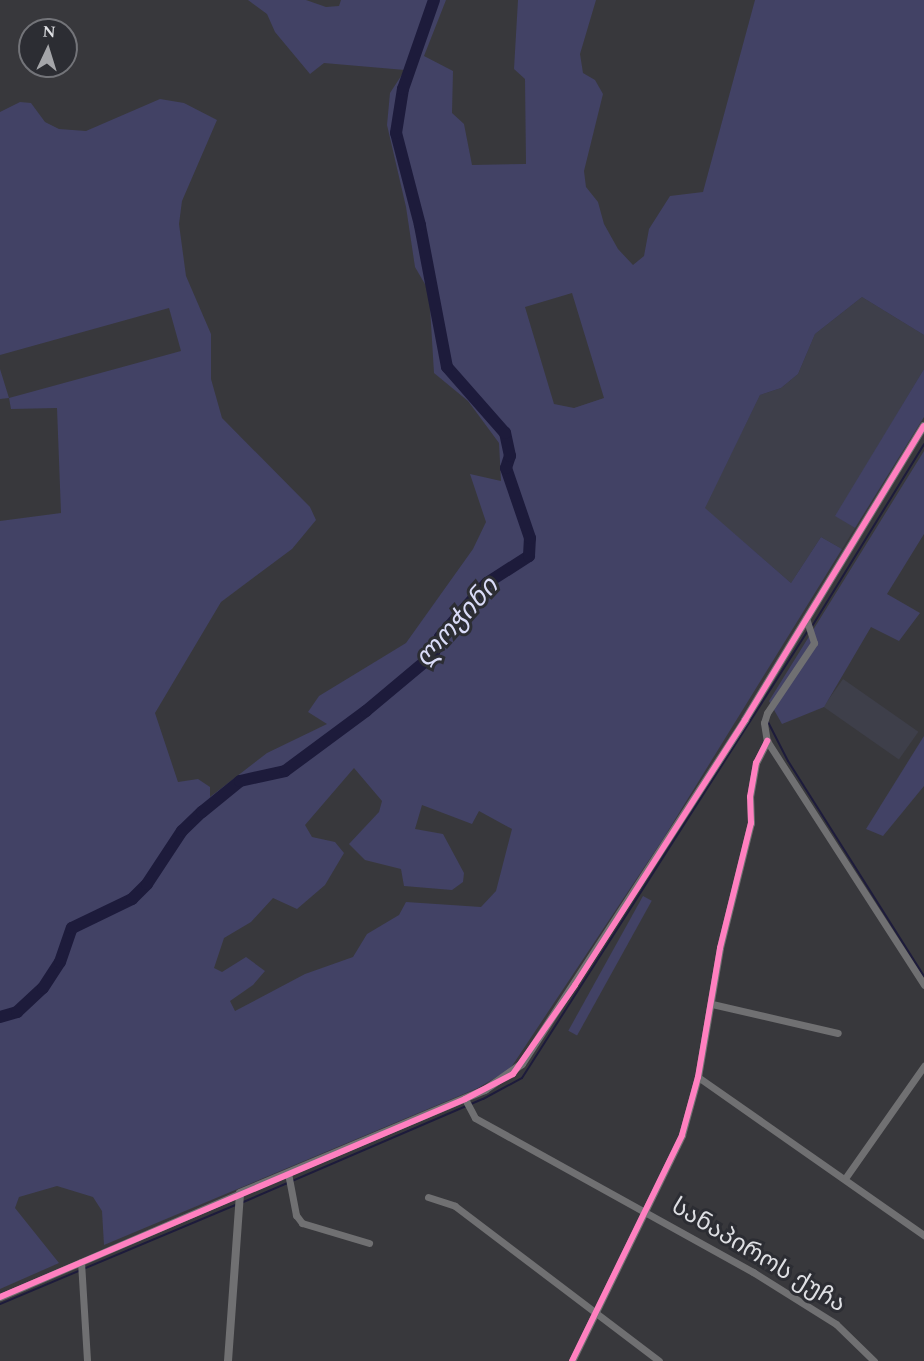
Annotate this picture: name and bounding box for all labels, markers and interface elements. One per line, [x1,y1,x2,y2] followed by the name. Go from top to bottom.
[18,18,78,78] north arrow
[42,20,56,44] text: N
[409,572,505,674] water label: ლოჭინი
[666,1193,850,1319] street label: სანაპიროს ქუჩა

